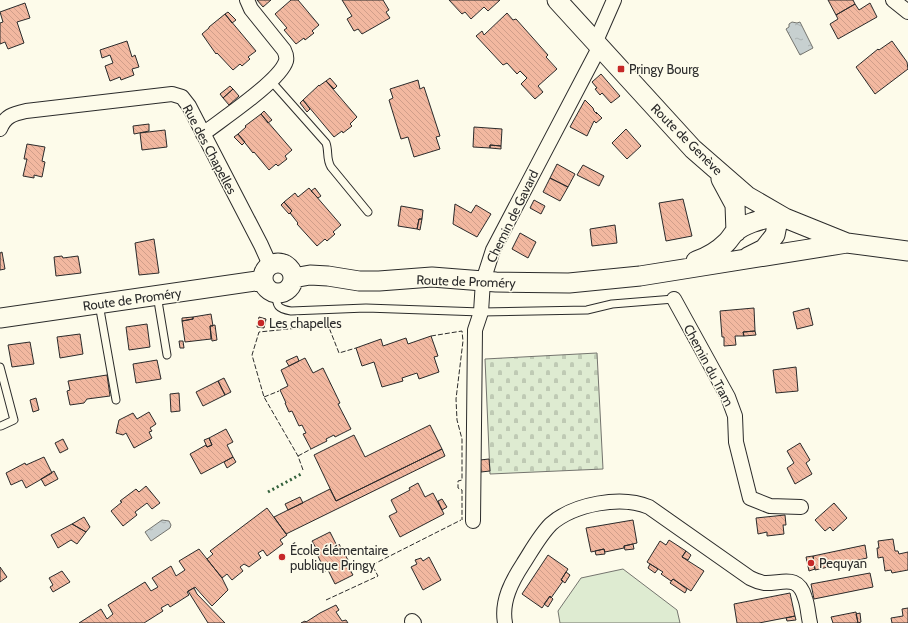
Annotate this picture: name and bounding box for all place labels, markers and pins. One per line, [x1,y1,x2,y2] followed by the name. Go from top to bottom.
[629,61,699,77] place label: Pringy Bourg
[616,64,626,74] marker: Pringy Bourg
[269,315,342,331] place label: Les chapelles
[256,318,266,328] marker: Les chapelles
[290,541,388,573] place label: École élémentaire publique Pringy
[277,552,287,562] marker: École élémentaire publique Pringy
[819,555,867,571] place label: Pequyan
[806,558,816,568] marker: Pequyan

